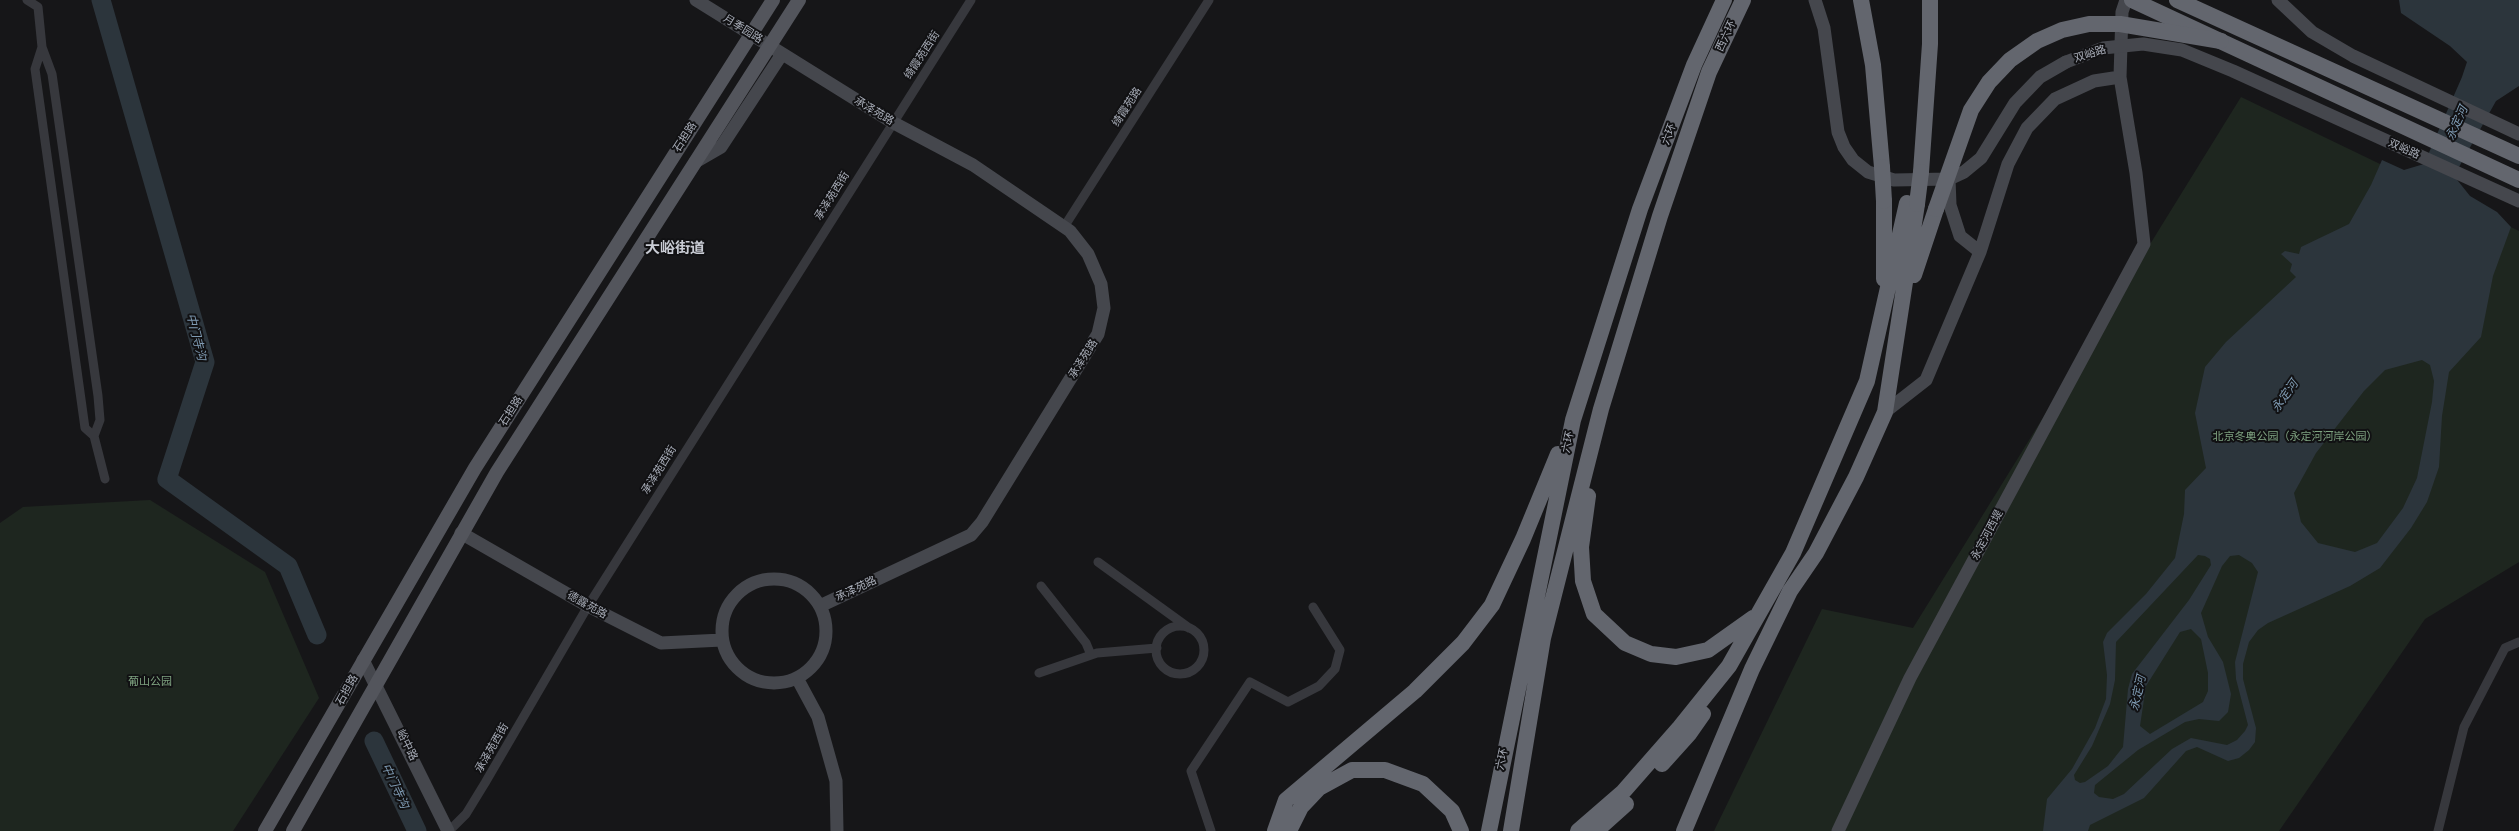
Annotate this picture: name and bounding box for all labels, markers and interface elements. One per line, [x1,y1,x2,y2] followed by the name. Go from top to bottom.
[721,12,765,46] street label: 月季园路
[1713,18,1739,54] street label: 西六环
[901,28,943,82] street label: 绮霞苑西街
[2072,43,2108,65] street label: 双峪路
[1109,85,1145,129] street label: 绮霞苑路
[852,94,896,128] street label: 承泽苑路
[2443,104,2471,142] water label: 永定河
[670,120,700,154] street label: 石担路
[1659,121,1679,147] street label: 六环
[2386,136,2422,162] street label: 双峪路
[812,169,852,223] street label: 承泽苑西街
[645,239,705,257] district label: 大峪街道
[183,312,209,362] water label: 中门寺沟
[1066,337,1100,381] street label: 承泽苑路
[2269,377,2301,415] water label: 永定河
[496,394,526,428] street label: 石担路
[1559,430,1577,454] street label: 六环
[2213,430,2377,444] park label: 北京冬奥公园（永定河河岸公园）
[639,443,679,497] street label: 承泽苑西街
[1968,508,2006,562] street label: 永定河西堤
[833,574,879,604] street label: 承泽苑路
[565,589,609,621] street label: 德露苑路
[333,672,361,708] street label: 石担路
[2127,674,2149,712] water label: 永定河
[128,675,172,689] park label: 葡山公园
[473,721,511,775] street label: 承泽苑西街
[394,727,420,763] street label: 峪中路
[1493,747,1511,771] street label: 六环
[378,761,412,811] water label: 中门寺沟

